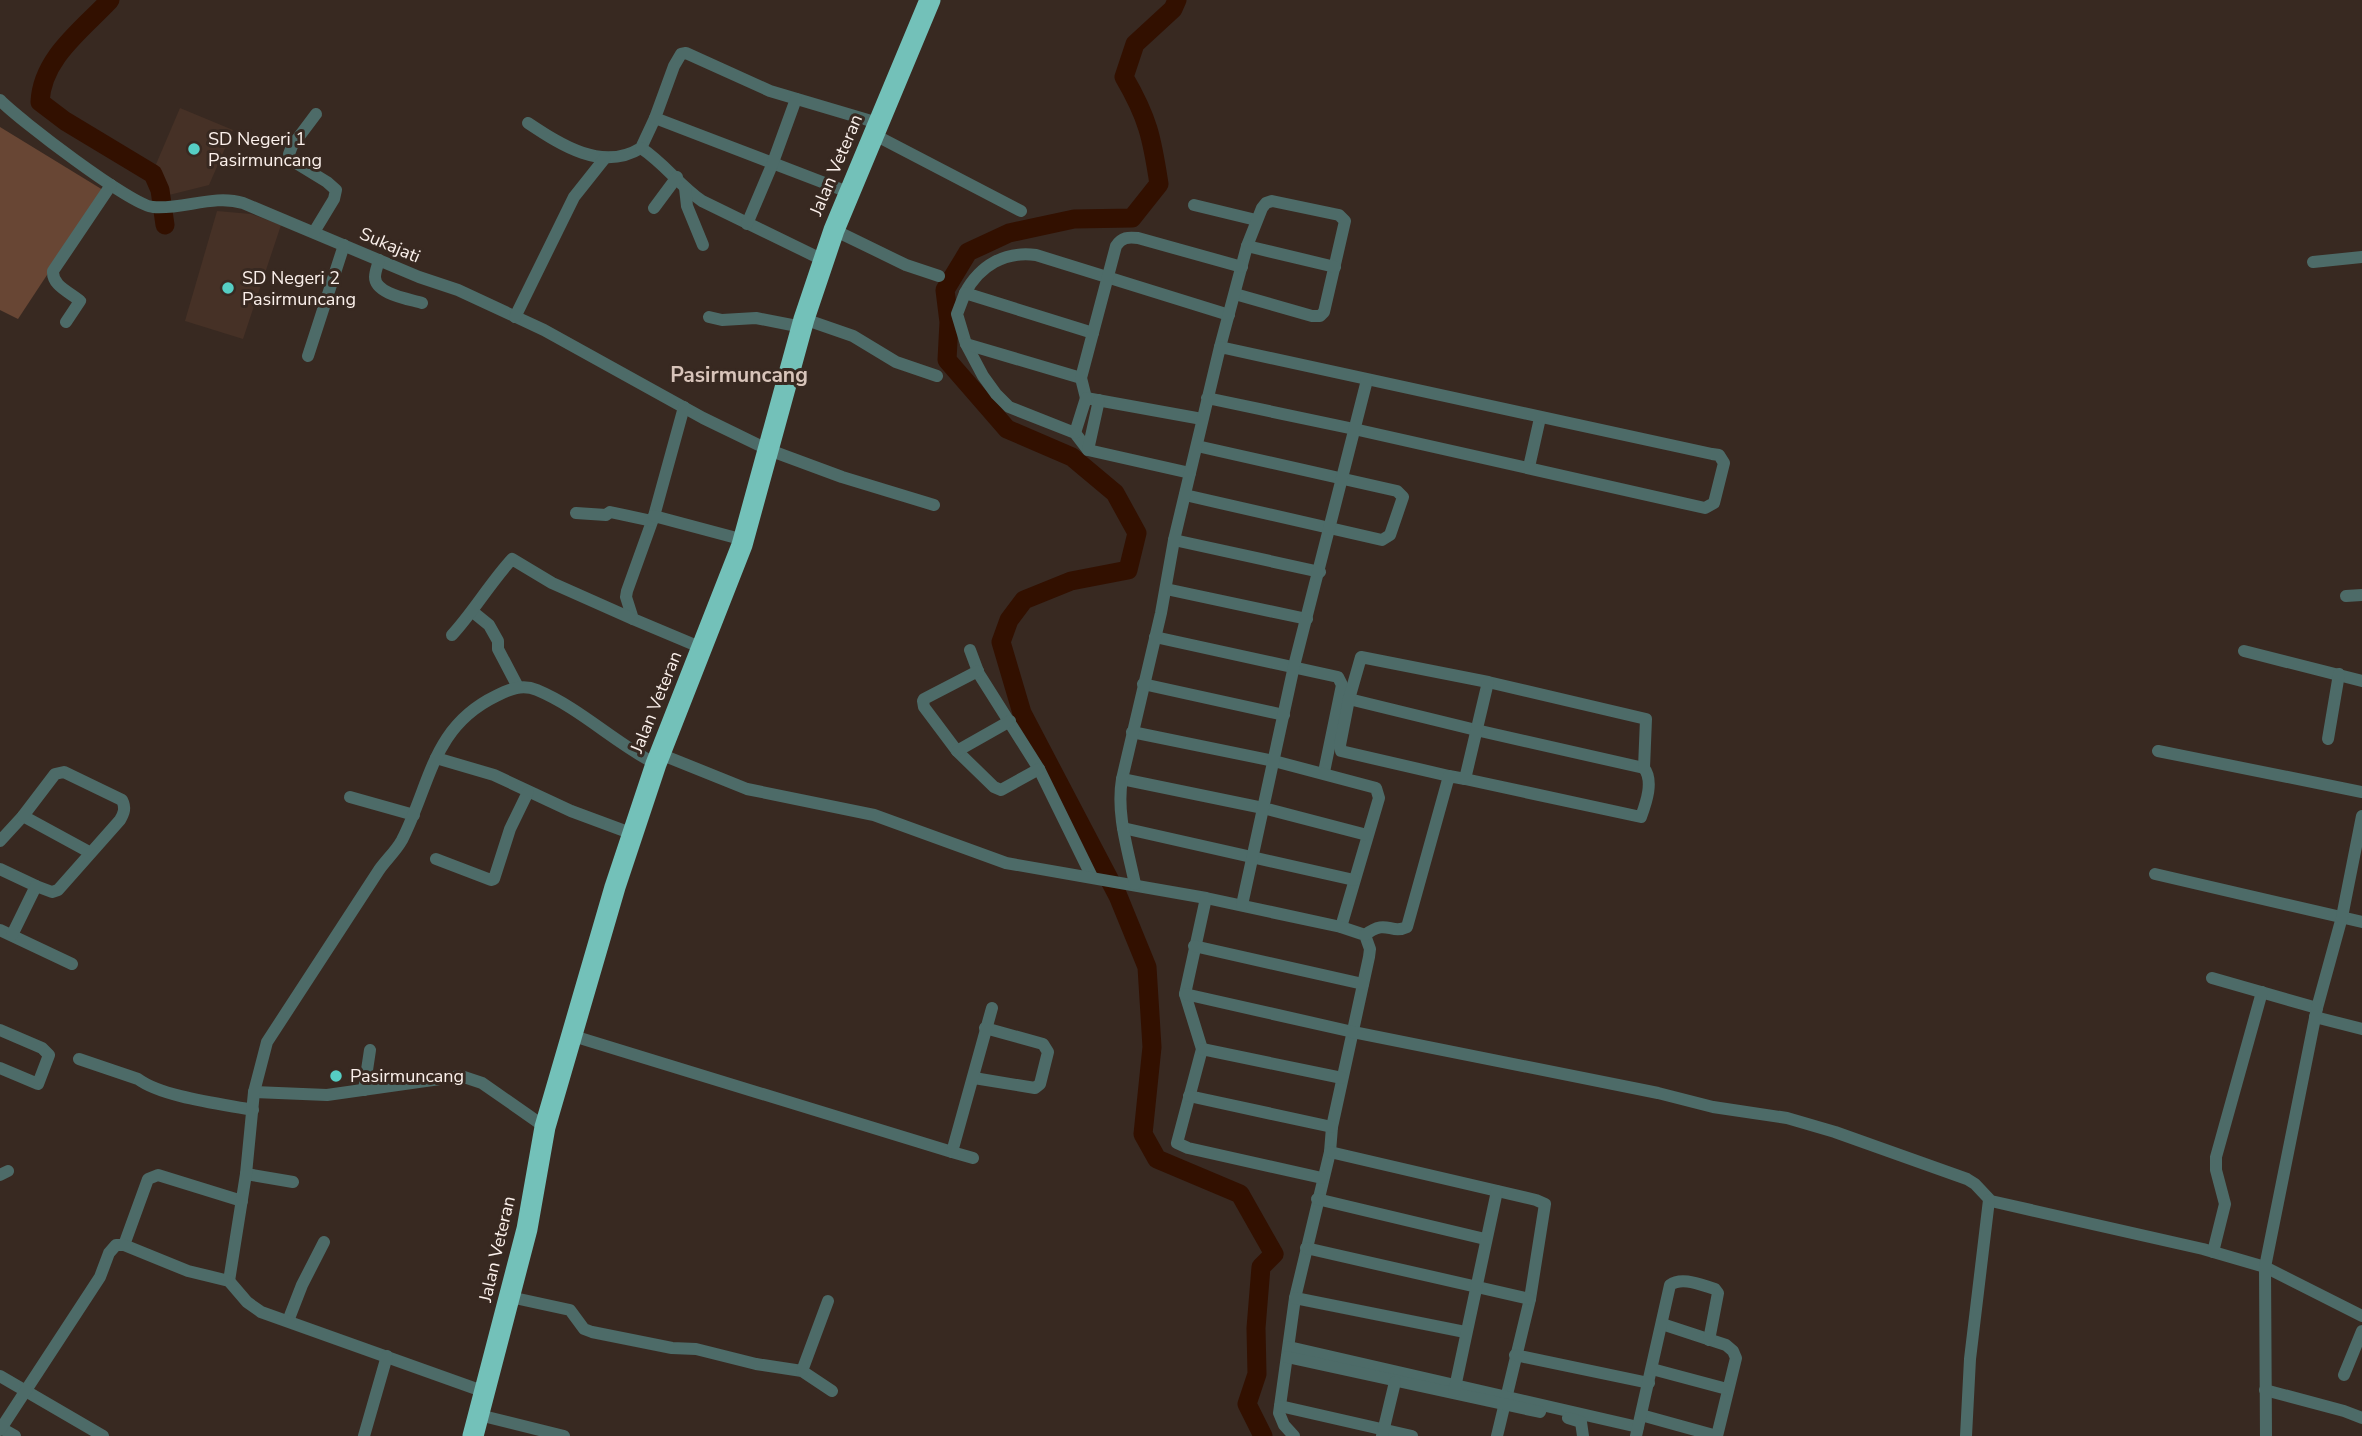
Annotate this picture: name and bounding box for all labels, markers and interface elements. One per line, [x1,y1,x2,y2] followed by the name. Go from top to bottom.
[803,111,868,220] street label: Jalan Veteran
[208,127,322,172] place label: SD Negeri 1 Pasirmuncang
[186,141,202,157] marker: SD Negeri 1 Pasirmuncang
[356,221,424,269] street label: Sukajati
[242,266,356,311] place label: SD Negeri 2 Pasirmuncang
[220,280,236,296] marker: SD Negeri 2 Pasirmuncang
[670,361,808,389] district label: Pasirmuncang
[624,647,687,757] street label: Jalan Veteran
[350,1064,464,1088] place label: Pasirmuncang
[328,1068,344,1084] marker: Pasirmuncang
[473,1194,521,1305] street label: Jalan Veteran

